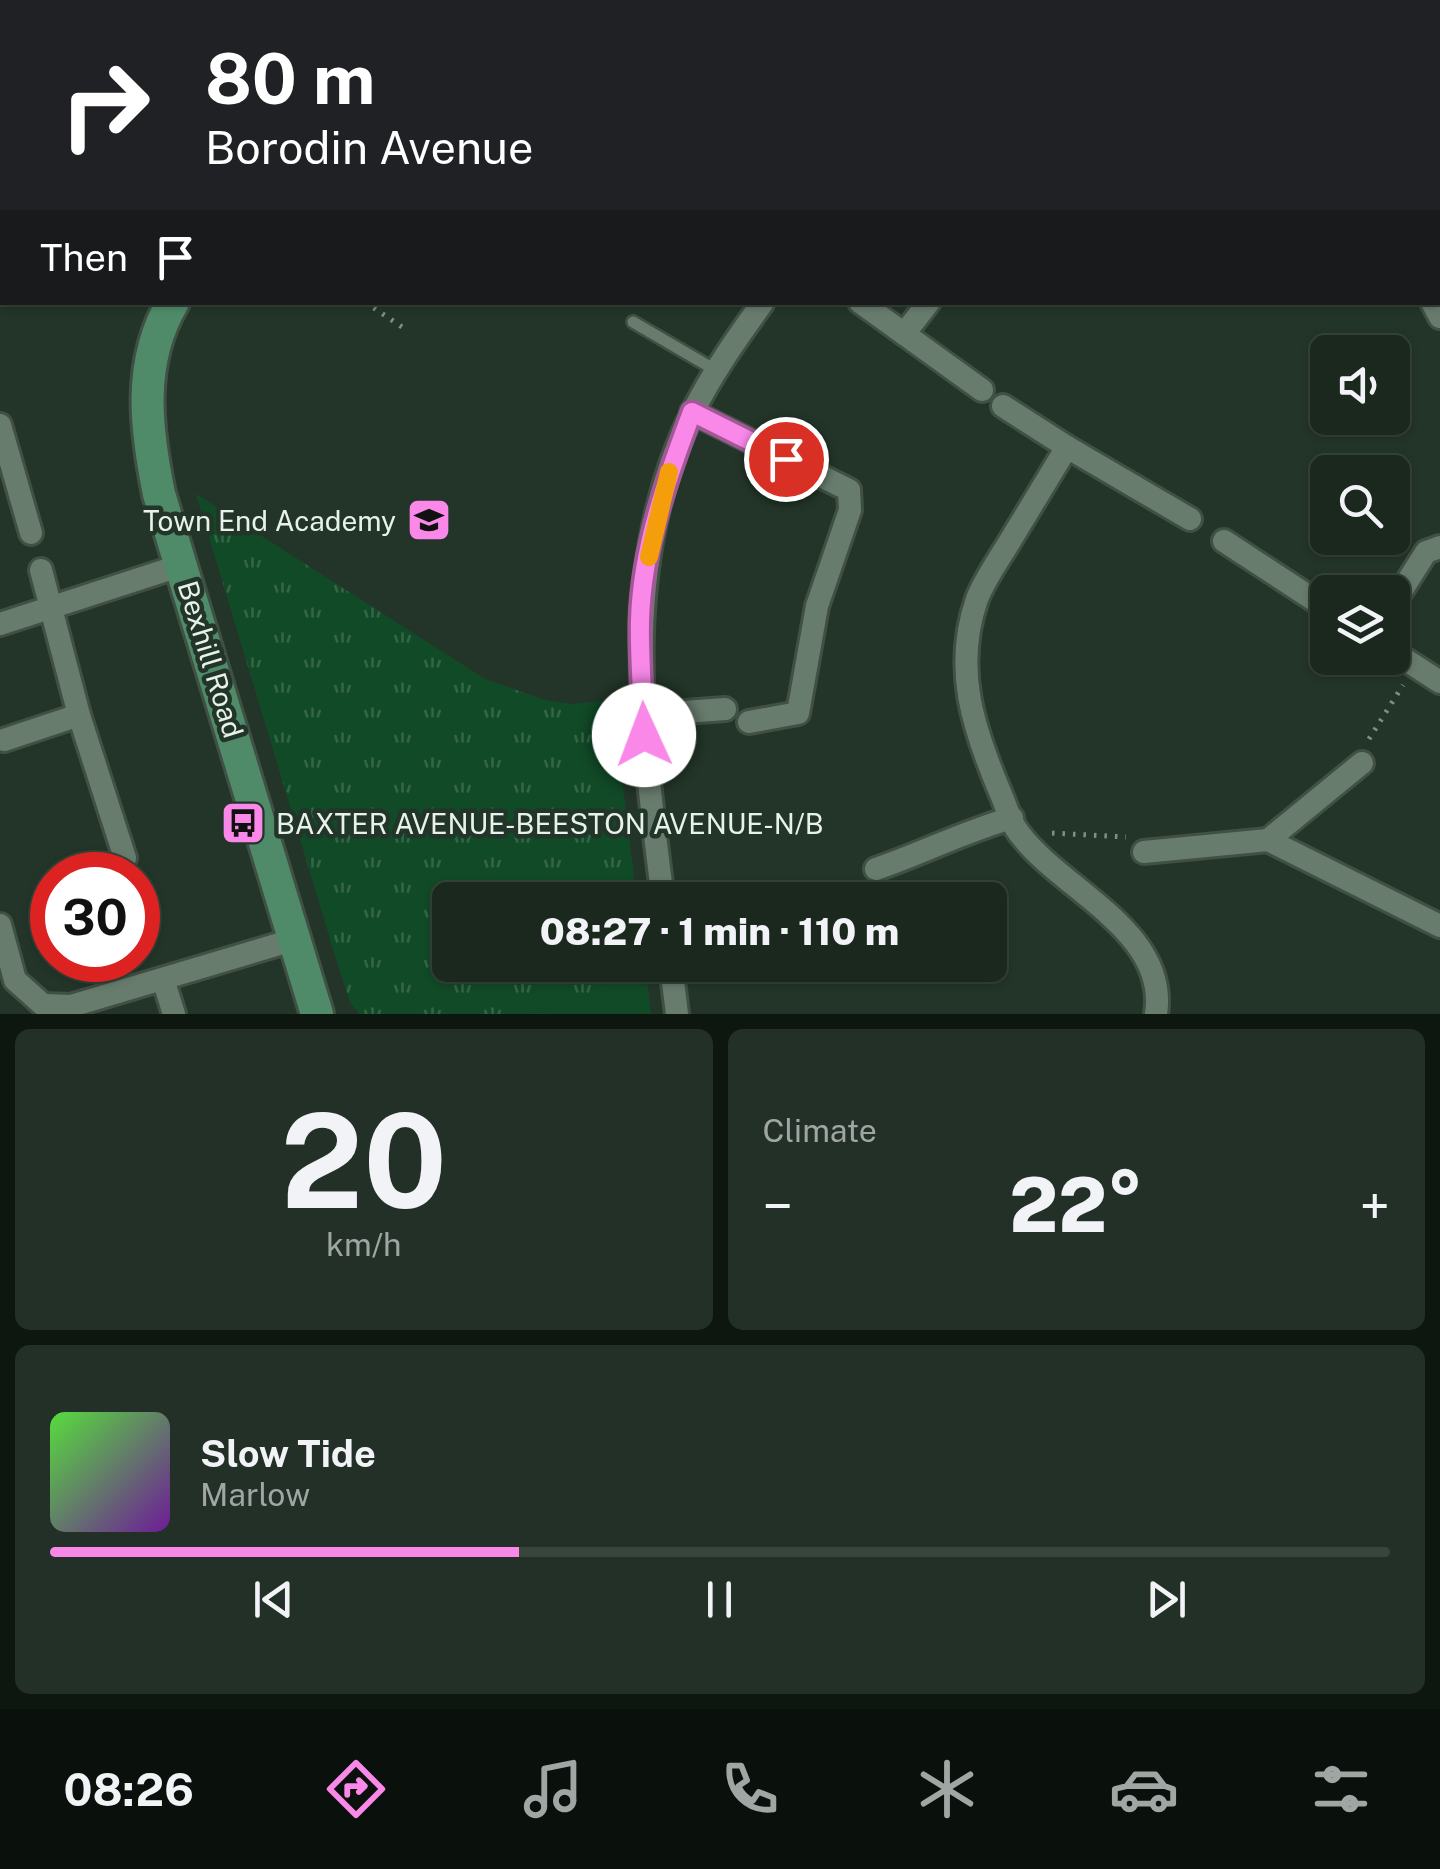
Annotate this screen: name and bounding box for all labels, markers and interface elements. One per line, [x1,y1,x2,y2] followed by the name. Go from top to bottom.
[205,37,375,120] text: 80 m
[40,40,170,170] icon: right
[205,121,533,174] text: Borodin Avenue
[148,230,203,285] icon: arrive
[40,235,128,280] text: Then
[1310,335,1410,675] map controls
[1310,335,1410,435] button: sound
[744,417,829,502] pin
[759,432,814,487] icon: arrive
[1310,455,1410,555] button: search
[406,497,452,543] school or university icon: Town End Academy
[143,504,396,537] place label: Town End Academy
[1310,575,1410,675] button: layers
[171,576,251,742] street label: Bexhill Road
[592,683,696,787] position arrow
[220,800,266,846] bus stop icon: BAXTER AVENUE-BEESTON AVENUE-N/B
[276,807,823,840] place label: BAXTER AVENUE-BEESTON AVENUE-N/B
[30,852,160,982] speed limit sign: 30
[540,909,899,954] text: 08:27 · 1 min · 110 m
[281,1085,447,1237] text: 20
[763,1112,877,1149] text: Climate
[1009,1161,1143,1249] text: 22°
[763,1174,793,1238] text: −
[1360,1174,1390,1238] text: +
[326,1226,401,1263] text: km/h
[200,1431,376,1476] text: Slow Tide
[200,1476,310,1513] text: Marlow
[246,1572,301,1627] icon: previous
[692,1572,747,1627] icon: pause
[1139,1572,1194,1627] icon: next
[321,1754,391,1824] icon: directions
[518,1754,588,1824] icon: music
[715,1754,785,1824] icon: phone
[912,1754,982,1824] icon: climate
[1109,1754,1179,1824] icon: car
[1306,1754,1376,1824] icon: filters
[64,1763,194,1816] text: 08:26

